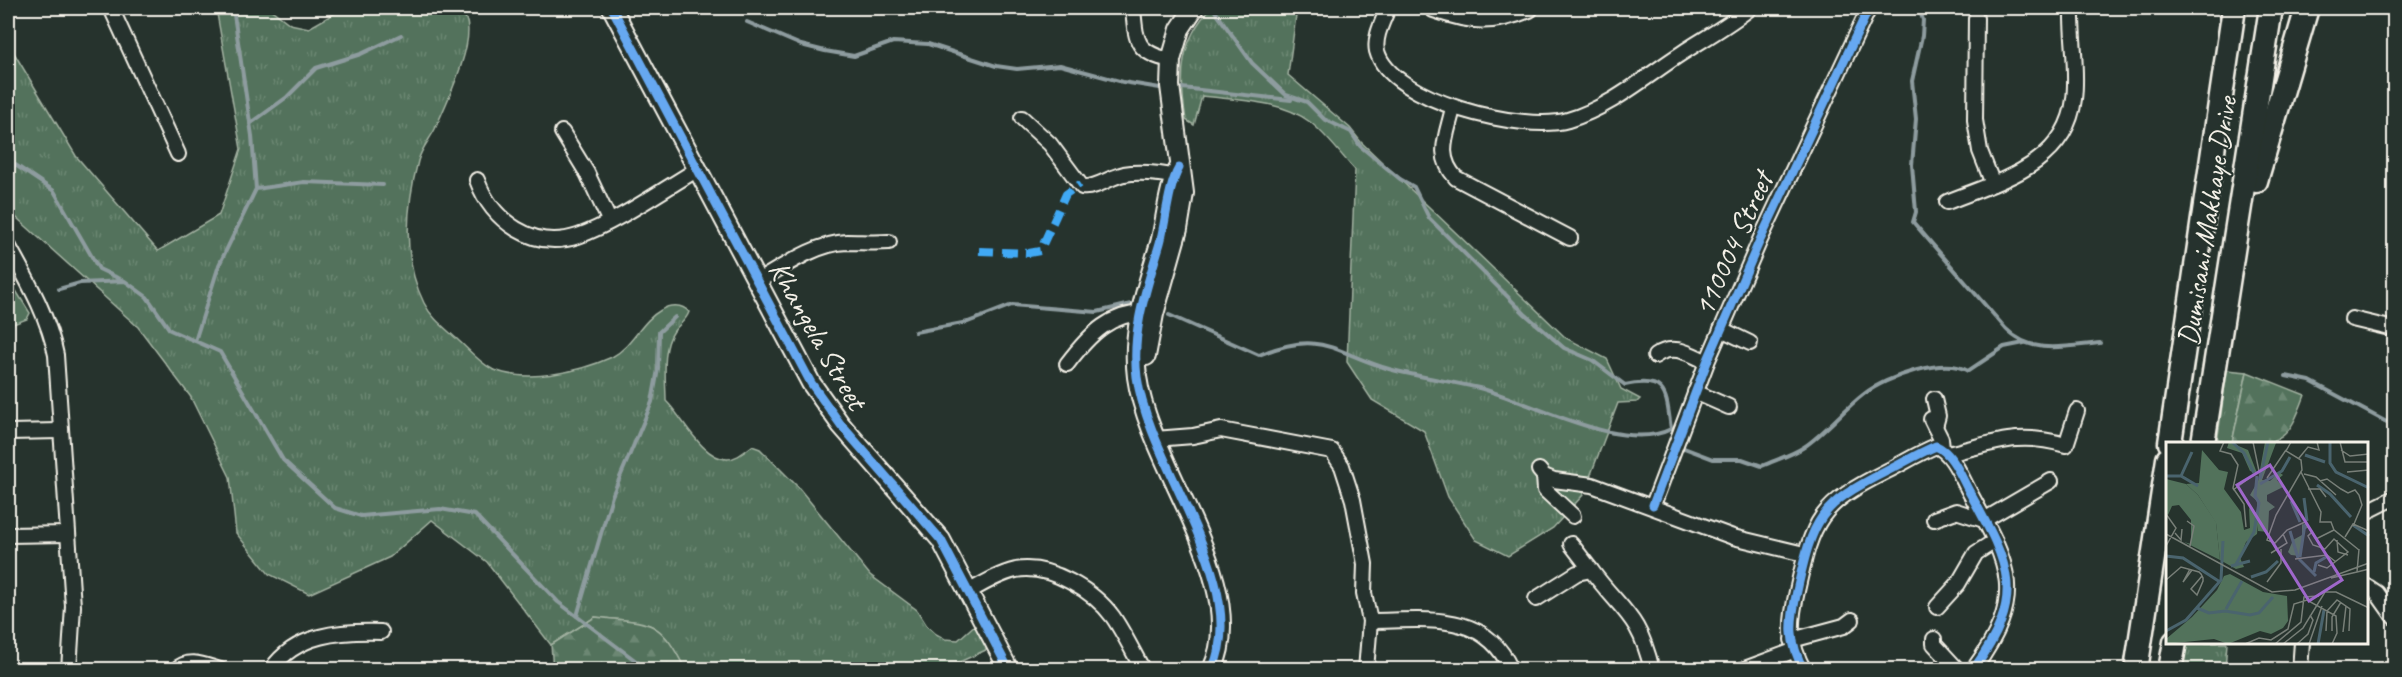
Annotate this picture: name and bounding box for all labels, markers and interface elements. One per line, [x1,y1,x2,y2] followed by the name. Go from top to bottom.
[2169,92,2246,348] street label: Dumisani Makhaye Drive
[1684,162,1783,322] street label: 110004 Street
[760,254,877,419] street label: Khangela Street
[2166,442,2369,644] inset map

